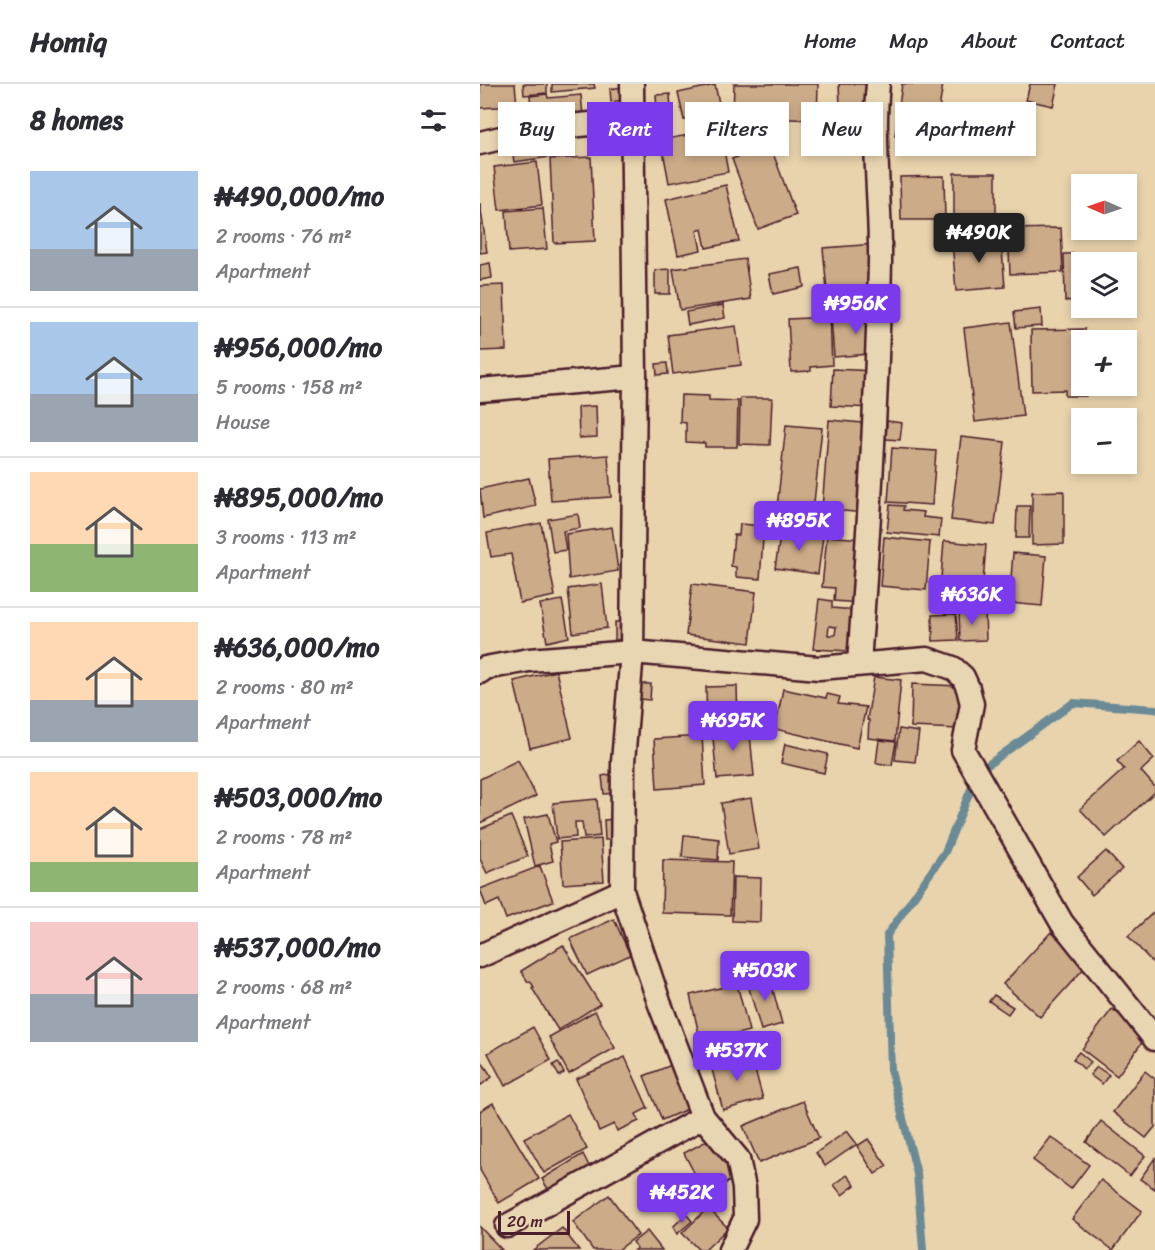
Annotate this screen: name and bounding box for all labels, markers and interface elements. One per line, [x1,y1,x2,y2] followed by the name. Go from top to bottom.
[30,17,107,66] text: Homiq
[804,22,856,60] text: Home
[889,22,928,60] text: Map
[961,22,1018,60] text: About
[1051,22,1125,60] text: Contact
[30,97,123,143] text: 8 homes
[498,102,575,156] chip: Buy
[587,102,673,156] chip: Rent
[685,102,789,156] chip: Filters
[801,102,883,156] chip: New
[895,102,1036,156] chip: Apartment
[417,104,450,137] icon: filters
[216,173,384,219] text: ₦490,000/mo
[1071,174,1137,240] north arrow
[1071,174,1137,474] map controls
[78,195,150,267] icon: home
[937,213,1021,264] pin: ₦490K
[948,215,1010,250] text: ₦490K
[216,219,352,254] text: 2 rooms · 76 m²
[1071,252,1137,318] button: layers
[216,254,310,289] text: Apartment
[814,284,898,335] pin: ₦956K
[825,286,887,321] text: ₦956K
[216,324,382,370] text: ₦956,000/mo
[1071,330,1137,396] button: +
[78,346,150,418] icon: home
[216,370,363,405] text: 5 rooms · 158 m²
[216,405,270,440] text: House
[1071,408,1137,474] button: −
[216,474,383,520] text: ₦895,000/mo
[78,496,150,568] icon: home
[757,501,841,552] pin: ₦895K
[768,503,830,538] text: ₦895K
[216,520,357,555] text: 3 rooms · 113 m²
[216,555,310,590] text: Apartment
[930,575,1014,626] pin: ₦636K
[942,577,1002,612] text: ₦636K
[216,624,379,670] text: ₦636,000/mo
[78,646,150,718] icon: home
[216,670,354,705] text: 2 rooms · 80 m²
[691,701,775,752] pin: ₦695K
[702,703,764,738] text: ₦695K
[216,705,310,740] text: Apartment
[216,774,382,820] text: ₦503,000/mo
[78,796,150,868] icon: home
[216,820,352,855] text: 2 rooms · 78 m²
[216,855,310,890] text: Apartment
[216,924,381,970] text: ₦537,000/mo
[78,946,150,1018] icon: home
[723,951,807,1002] pin: ₦503K
[734,953,796,988] text: ₦503K
[216,970,352,1005] text: 2 rooms · 68 m²
[216,1005,310,1040] text: Apartment
[695,1031,779,1082] pin: ₦537K
[707,1033,767,1068] text: ₦537K
[640,1173,724,1224] pin: ₦452K
[651,1175,713,1210] text: ₦452K
[507,1207,543,1236] text: 20 m
[498,1208,570,1236] scale bar

